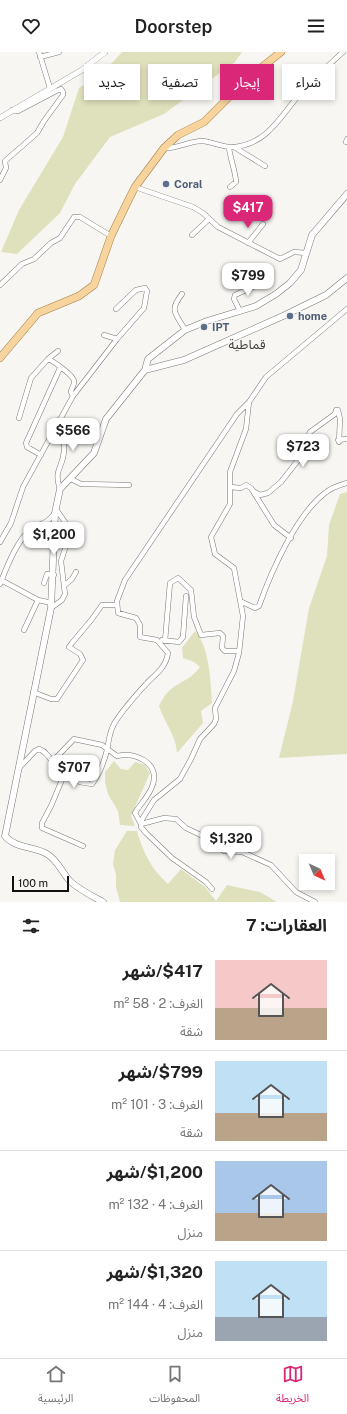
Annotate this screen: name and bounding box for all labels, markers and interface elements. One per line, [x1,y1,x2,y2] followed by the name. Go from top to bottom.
[20,15,42,37] icon: heart
[305,15,327,37] icon: menu
[135,16,212,37] text: Doorstep
[84,64,140,100] chip: جديد
[148,64,212,100] chip: تصفية
[220,64,274,100] chip: إيجار
[282,64,335,100] chip: شراء
[174,178,203,190] place label: Coral
[161,179,171,189] marker: Coral
[224,195,272,229] pin: $417
[232,200,264,215] text: $417
[224,263,272,297] pin: $799
[231,268,265,283] text: $799
[298,310,327,322] place label: home
[285,311,295,321] marker: home
[212,321,230,333] place label: IPT
[199,322,209,332] marker: IPT
[228,337,266,352] district label: قماطية
[49,418,97,452] pin: $566
[56,423,90,438] text: $566
[279,434,327,468] pin: $723
[286,439,320,454] text: $723
[21,522,87,556] pin: $1,200
[32,527,76,542] text: $1,200
[50,755,98,789] pin: $707
[57,760,91,775] text: $707
[198,826,264,860] pin: $1,320
[209,831,253,846] text: $1,320
[299,854,335,890] north arrow
[299,854,335,890] map controls
[12,874,69,893] scale bar
[18,877,48,889] text: 100 m
[20,915,42,937] icon: filters
[246,915,327,935] text: العقارات: 7
[122,961,203,981] text: $417/شهر
[247,976,295,1024] icon: home
[113,996,203,1011] text: الغرف: 2 · 58 m²
[180,1024,203,1039] text: شقة
[119,1062,203,1082] text: $799/شهر
[247,1077,295,1125] icon: home
[111,1097,203,1112] text: الغرف: 3 · 101 m²
[180,1125,203,1140] text: شقة
[106,1162,203,1182] text: $1,200/شهر
[247,1177,295,1225] icon: home
[108,1197,203,1212] text: الغرف: 4 · 132 m²
[178,1225,203,1240] text: منزل
[106,1262,203,1282] text: $1,320/شهر
[247,1277,295,1325] icon: home
[108,1297,203,1312] text: الغرف: 4 · 144 m²
[178,1325,203,1340] text: منزل
[38,1363,73,1410] tab: الرئيسية
[149,1363,200,1410] tab: المحفوظات
[276,1363,309,1410] tab: الخريطة

